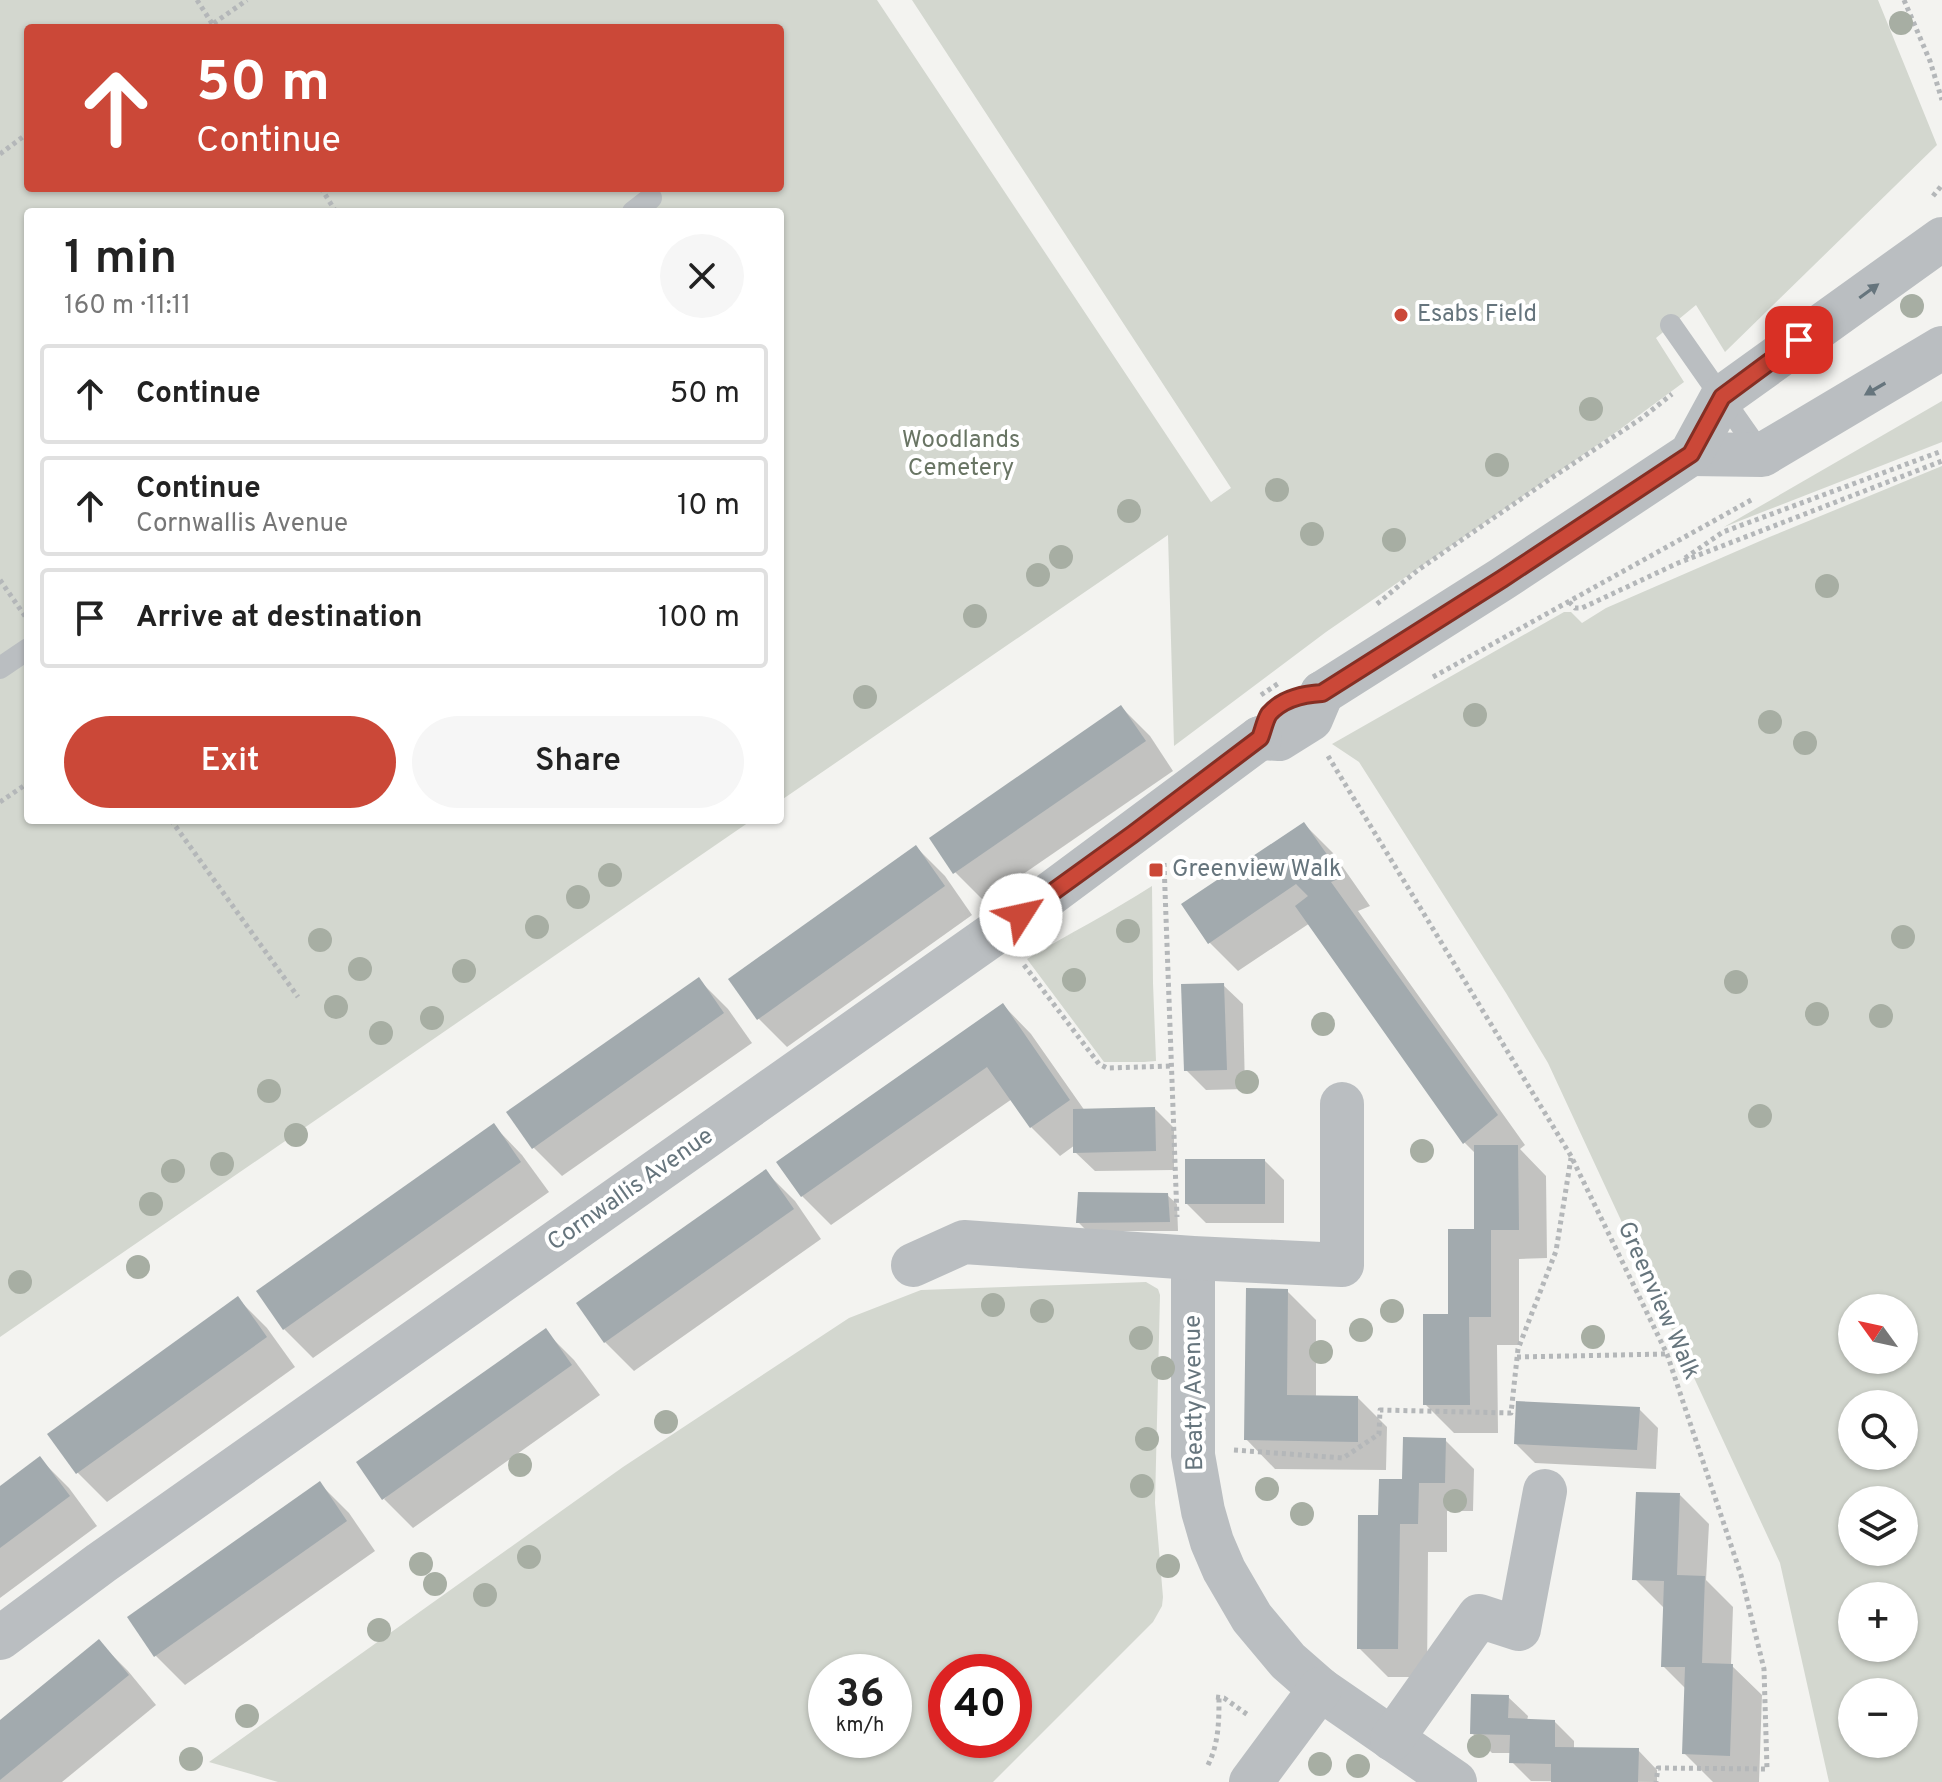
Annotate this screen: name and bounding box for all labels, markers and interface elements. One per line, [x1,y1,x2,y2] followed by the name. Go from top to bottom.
[196,50,330,120] text: 50 m
[64,56,168,160] icon: ahead
[196,119,341,165] text: Continue
[64,230,177,290] text: 1 min
[660,234,744,318] button: close
[1858,283,1880,299] one-way arrow
[64,290,191,323] text: 160 m · 11:11
[1417,300,1537,330] place label: Esabs Field
[1392,306,1410,324] marker: Esabs Field
[1765,306,1833,374] pin
[1777,318,1821,362] icon: arrive
[68,372,112,416] icon: ahead
[136,376,261,413] text: Continue
[670,376,740,413] text: 50 m
[1864,382,1887,396] one-way arrow
[902,426,1020,484] park label: Woodlands Cemetery
[136,471,261,508] text: Continue
[68,484,112,528] icon: ahead
[677,488,740,525] text: 10 m
[136,508,348,541] text: Cornwallis Avenue
[68,596,112,640] icon: arrive
[136,600,422,637] text: Arrive at destination
[658,600,740,637] text: 100 m
[64,716,396,808] button: Exit
[412,716,744,808] button: Share
[1172,855,1342,885] place label: Greenview Walk
[1147,861,1165,879] marker: Greenview Walk
[979,873,1063,957] position arrow
[542,1122,720,1258] street label: Cornwallis Avenue
[1610,1217,1706,1385] street label: Greenview Walk
[1838,1294,1918,1374] north arrow
[1838,1294,1918,1758] map controls
[1179,1315,1211,1471] street label: Beatty Avenue
[1838,1390,1918,1470] button: search
[1838,1486,1918,1566] button: layers
[1838,1582,1918,1662] button: +
[928,1654,1032,1758] speed limit sign: 40
[836,1671,884,1721] text: 36
[1838,1678,1918,1758] button: −
[836,1713,884,1739] text: km/h

